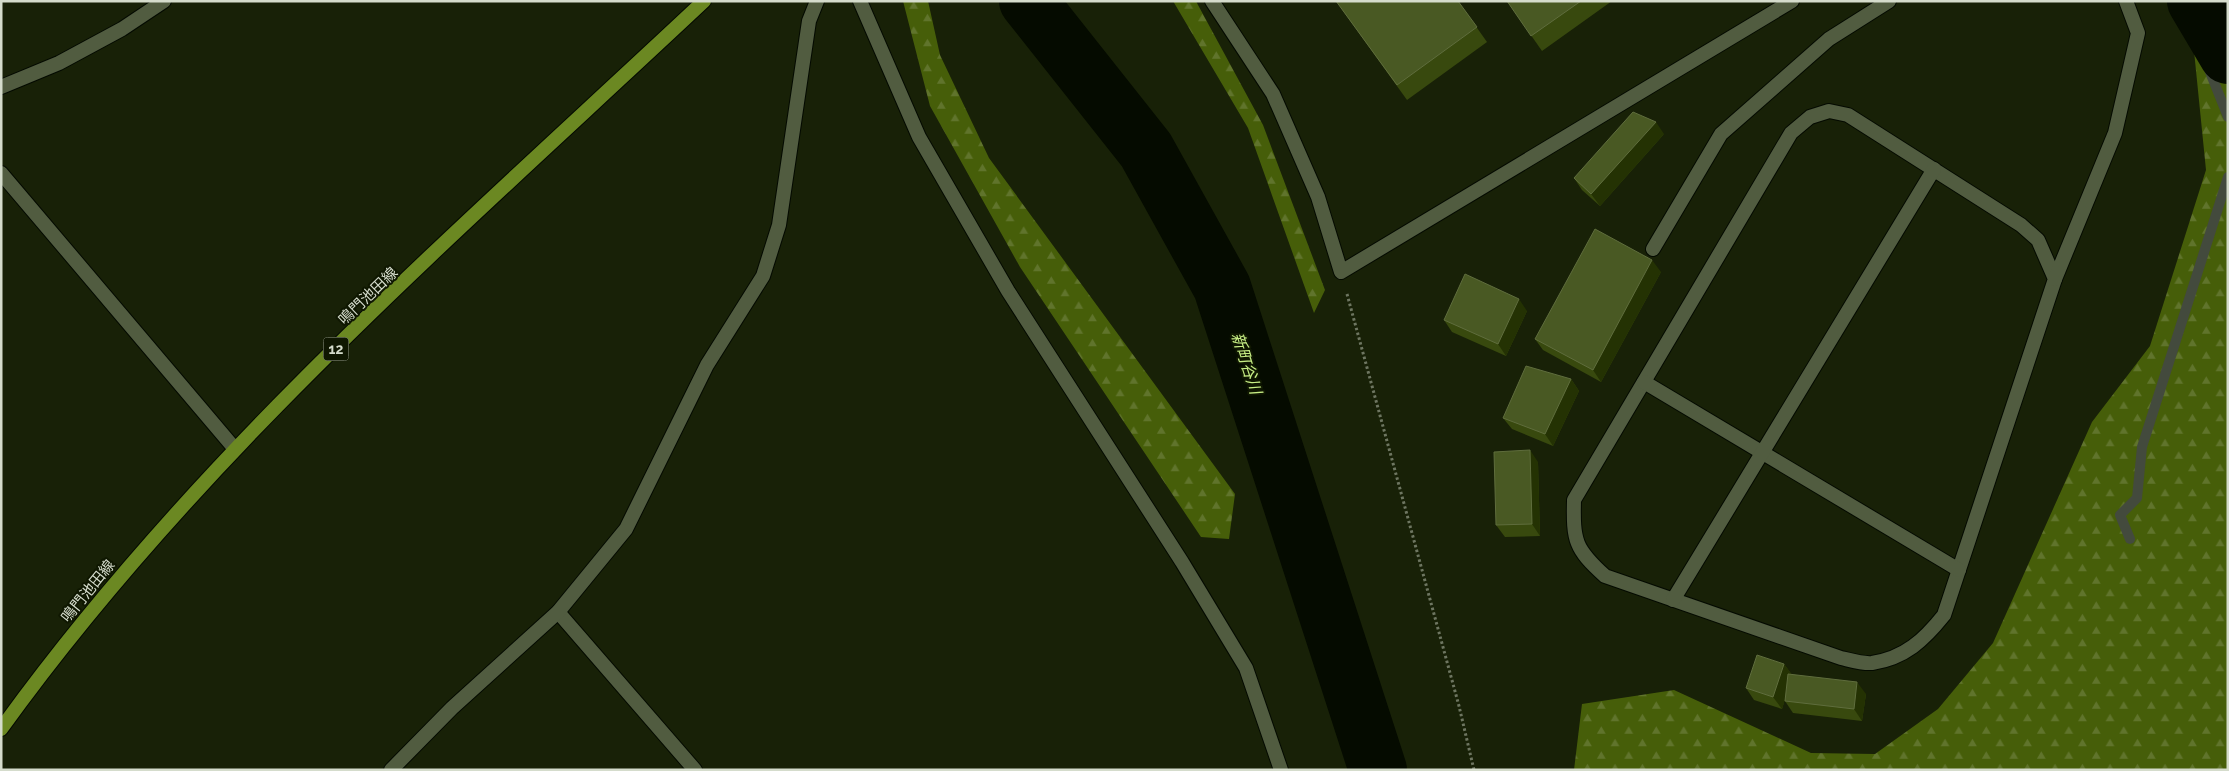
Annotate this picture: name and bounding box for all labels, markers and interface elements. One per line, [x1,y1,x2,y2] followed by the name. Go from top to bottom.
[335,263,401,329] street label: 鳴門池田線
[1228,330,1266,398] water label: 新町谷川
[324,338,348,360] road number: 12
[57,556,119,626] street label: 鳴門池田線

